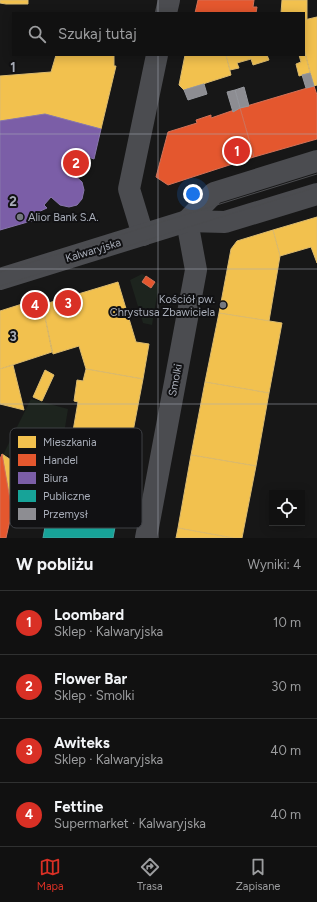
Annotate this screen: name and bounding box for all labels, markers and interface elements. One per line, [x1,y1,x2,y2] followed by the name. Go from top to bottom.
[12,12,305,56] search box
[26,23,48,45] icon: search
[58,25,137,43] text: Szukaj tutaj
[10,60,16,75] text: 1
[224,136,250,166] pin: 1
[63,148,89,178] pin: 2
[183,184,203,204] your location
[9,194,17,209] text: 2
[28,211,99,224] place label: Alior Bank S.A.
[15,212,25,222] marker: Alior Bank S.A.
[64,236,122,265] street label: Kalwaryjska
[55,288,81,318] pin: 3
[22,290,48,320] pin: 4
[110,293,215,319] place label: Kościół pw. Chrystusa Zbawiciela
[218,300,228,310] marker: Kościół pw. Chrystusa Zbawiciela
[9,329,17,344] text: 3
[166,363,185,397] street label: Smolki
[10,428,142,528] legend
[43,436,97,449] text: Mieszkania
[43,454,78,467] text: Handel
[43,472,68,485] text: Biura
[43,490,90,503] text: Publiczne
[269,490,305,526] map controls
[269,490,305,526] button: locate
[43,508,88,521] text: Przemysł
[16,554,93,574] text: W pobliżu
[248,557,301,572] text: Wyniki: 4
[54,606,124,624] text: Loombard
[26,615,32,630] text: 1
[273,615,301,630] text: 10 m
[54,624,163,639] text: Sklep · Kalwaryjska
[54,670,127,688] text: Flower Bar
[25,679,33,694] text: 2
[271,679,301,694] text: 30 m
[54,688,134,703] text: Sklep · Smolki
[54,734,110,752] text: Awiteks
[25,743,33,758] text: 3
[270,743,301,758] text: 40 m
[54,752,163,767] text: Sklep · Kalwaryjska
[54,798,103,816] text: Fettine
[25,807,33,822] text: 4
[270,807,301,822] text: 40 m
[54,816,206,831] text: Supermarket · Kalwaryjska
[37,856,64,893] tab: Mapa
[137,856,163,893] tab: Trasa
[236,856,280,893] tab: Zapisane

